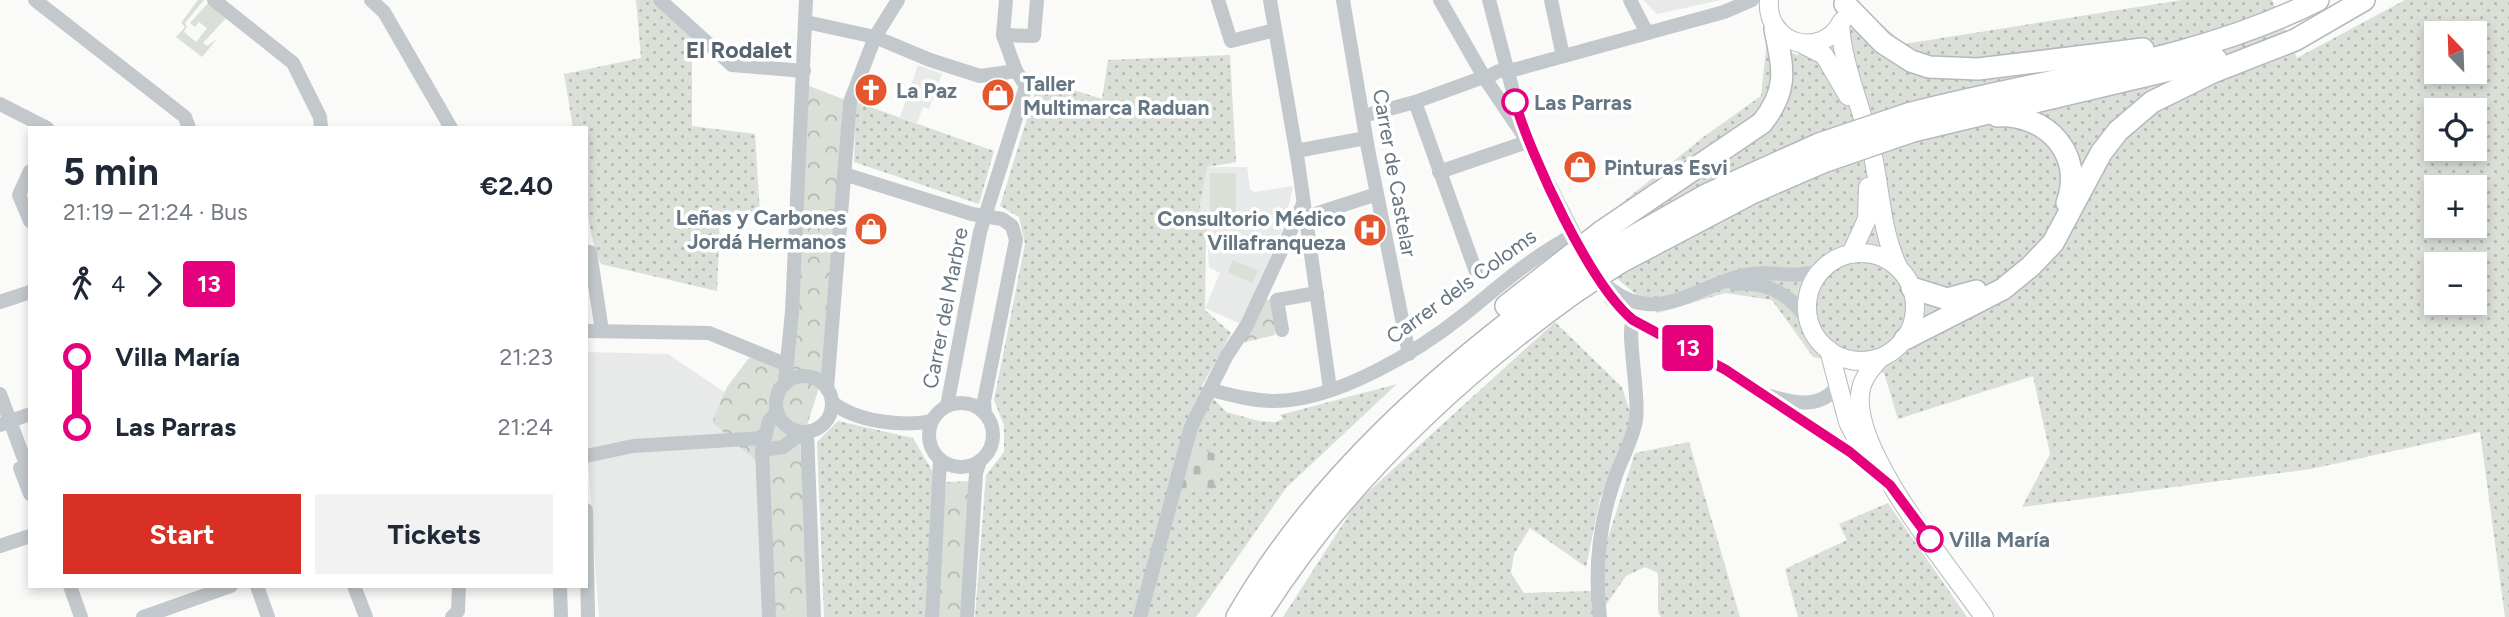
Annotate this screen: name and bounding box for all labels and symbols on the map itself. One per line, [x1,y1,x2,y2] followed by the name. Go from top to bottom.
[2424,21,2487,84] north arrow
[686,36,792,64] district label: El Rodalet
[852,71,890,109] church icon: La Paz
[1023,71,1209,120] place label: Taller Multimarca Raduan
[979,76,1017,114] shop icon: Taller Multimarca Raduan
[896,78,957,103] place label: La Paz
[1368,87,1422,259] street label: Carrer de Castelar
[1502,89,1528,115] marker: Las Parras
[1534,90,1632,115] place label: Las Parras
[1561,148,1599,186] shop icon: Pinturas Esvi
[1604,155,1728,180] place label: Pinturas Esvi
[676,205,846,254] place label: Leñas y Carbones Jordá Hermanos
[1157,206,1346,255] place label: Consultorio Médico Villafranqueza
[852,210,890,248] shop icon: Leñas y Carbones Jordá Hermanos
[1351,211,1389,249] hospital icon: Consultorio Médico Villafranqueza
[1381,223,1541,349] street label: Carrer dels Coloms
[917,225,973,391] street label: Carrer del Marbre
[1656,325,1720,371] line badge: 13
[1917,526,1943,552] marker: Villa María
[1949,527,2050,552] place label: Villa María

